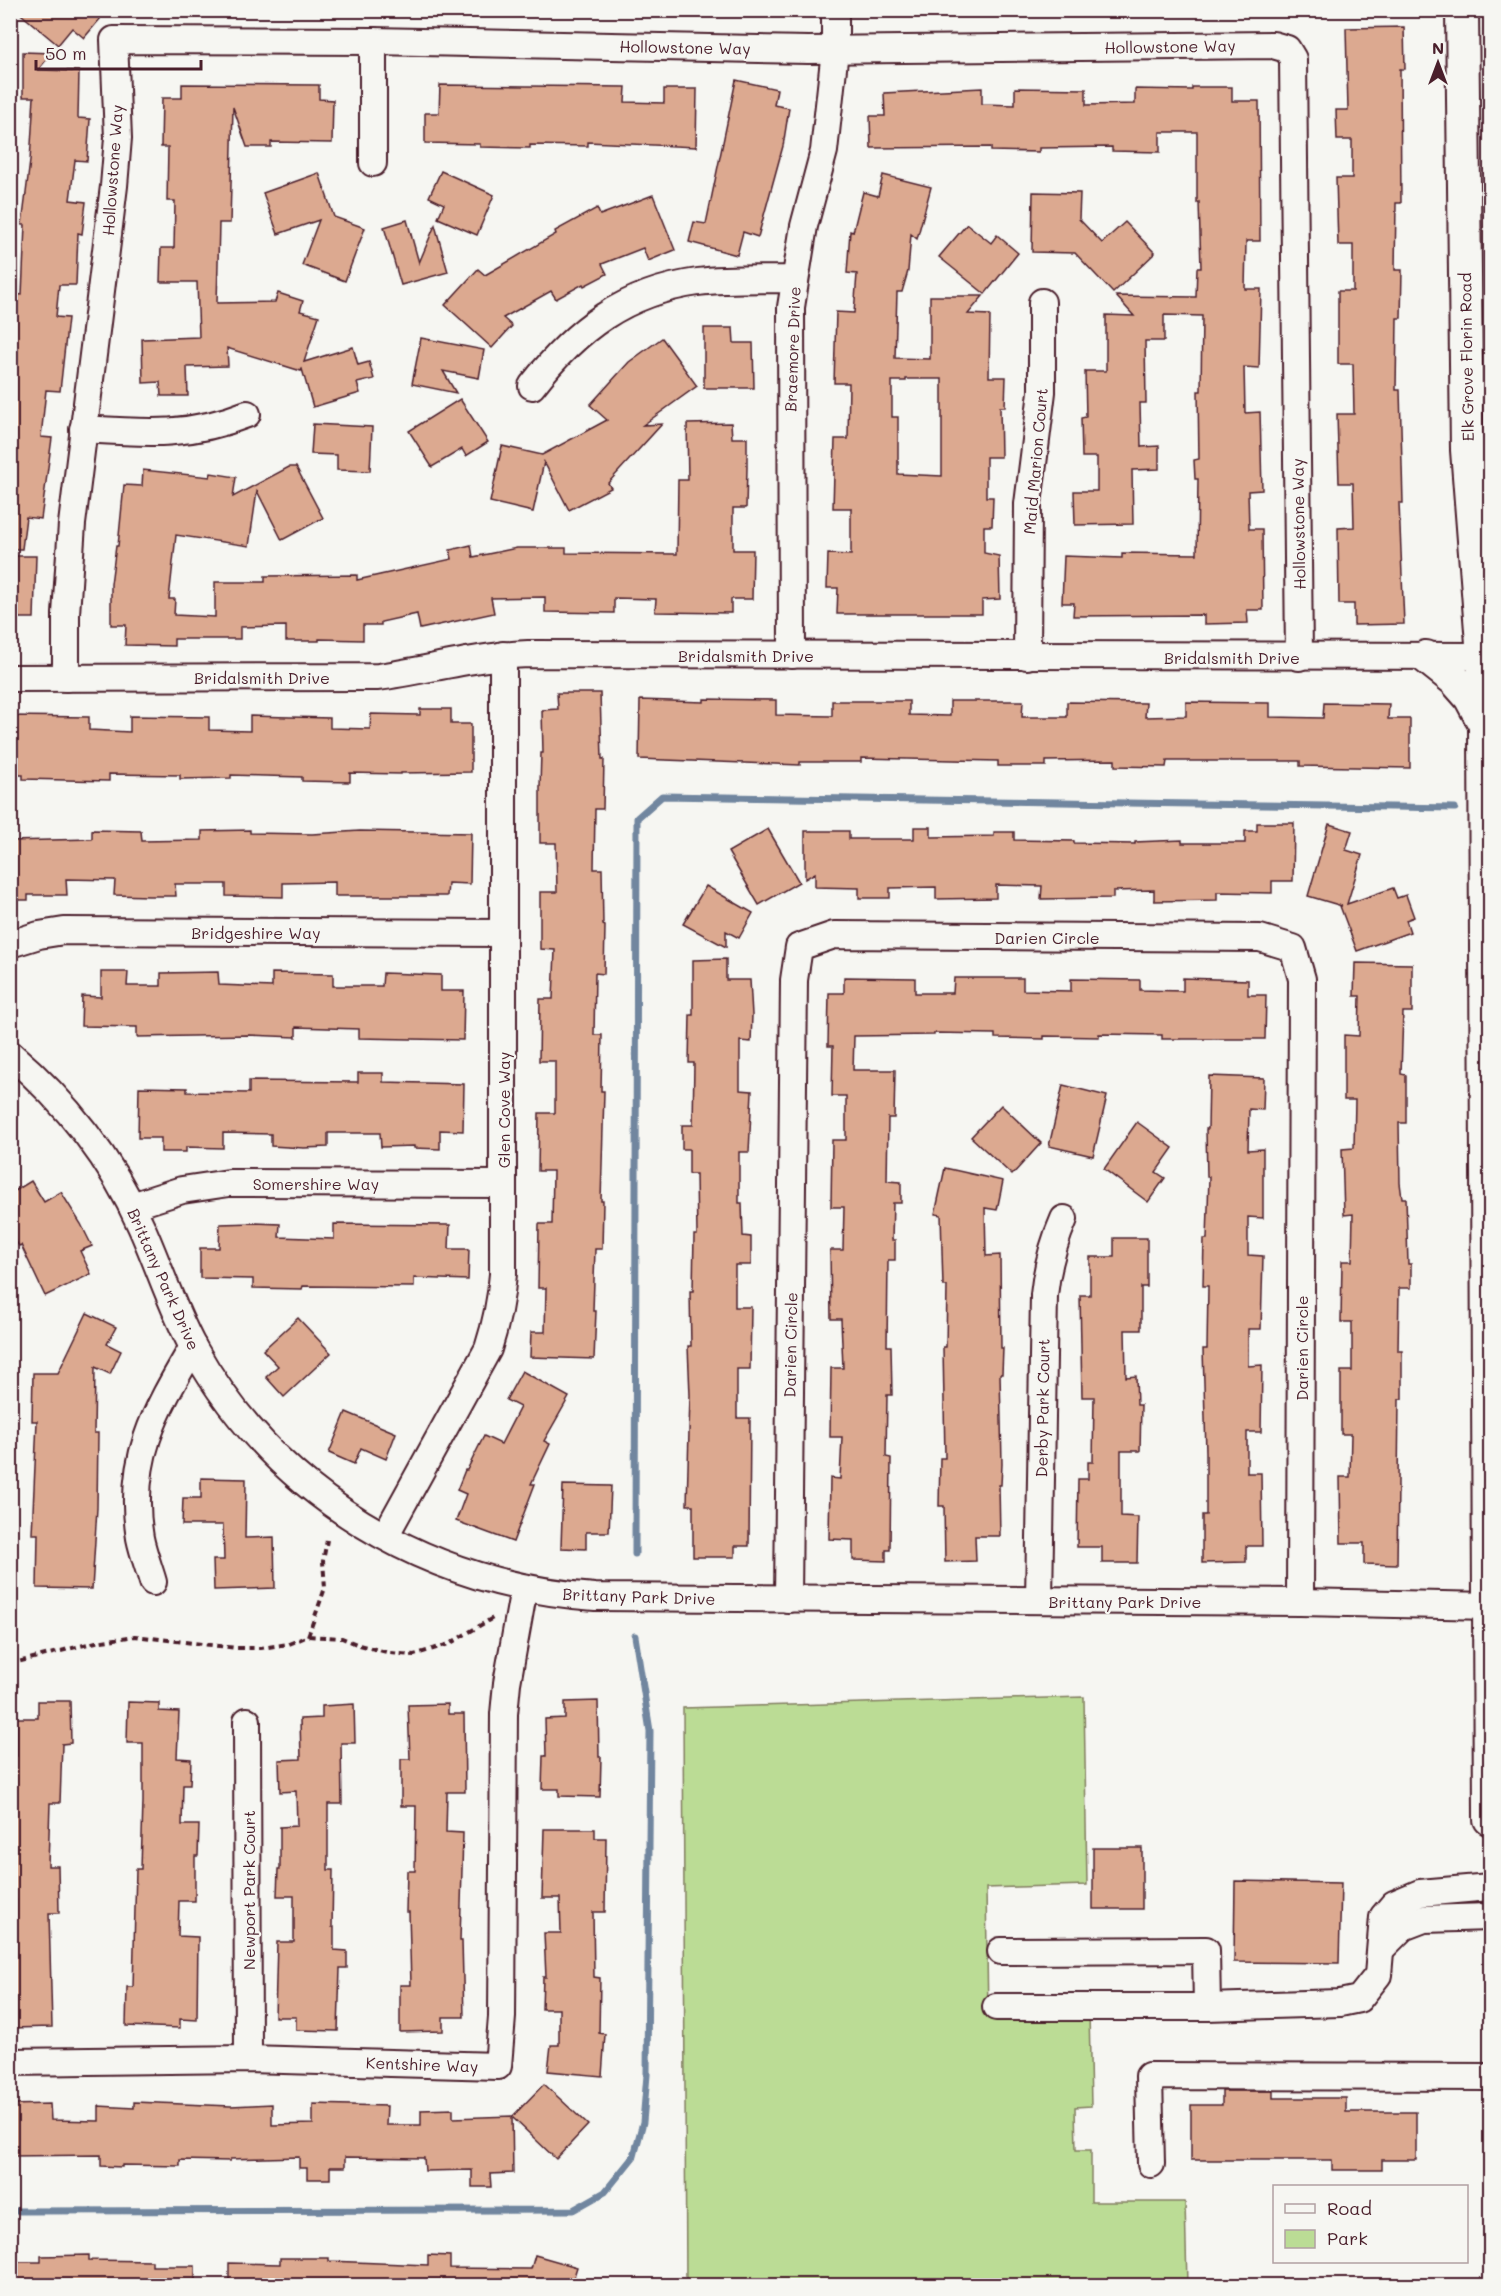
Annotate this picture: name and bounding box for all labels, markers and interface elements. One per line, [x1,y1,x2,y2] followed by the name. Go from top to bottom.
[36,33,201,71] scale bar
[1408,33,1468,93] north arrow
[1104,34,1236,58] street label: Hollowstone Way
[619,35,751,59] street label: Hollowstone Way
[1432,37,1444,58] text: N
[45,41,87,65] text: 50 m
[97,104,127,236] street label: Hollowstone Way
[1454,272,1478,442] street label: Elk Grove Florin Road
[779,286,805,412] street label: Braemore Drive
[1018,387,1052,535] street label: Maid Marion Court
[1286,458,1310,590] street label: Hollowstone Way
[678,645,814,666] street label: Bridalsmith Drive
[1164,647,1300,668] street label: Bridalsmith Drive
[194,667,330,688] street label: Bridalsmith Drive
[191,922,321,943] street label: Bridgeshire Way
[994,927,1100,948] street label: Darien Circle
[493,1052,514,1168] street label: Glen Cove Way
[253,1173,379,1194] street label: Somershire Way
[123,1205,205,1353] street label: Brittany Park Drive
[779,1292,801,1398] street label: Darien Circle
[1291,1295,1312,1401] street label: Darien Circle
[1030,1338,1054,1478] street label: Derby Park Court
[562,1583,716,1609] street label: Brittany Park Drive
[1049,1591,1201,1612] street label: Brittany Park Drive
[238,1810,259,1970] street label: Newport Park Court
[365,2052,479,2076] street label: Kentshire Way
[1273,2185,1468,2263] legend
[1327,2196,1372,2220] text: Road
[1327,2226,1368,2250] text: Park

